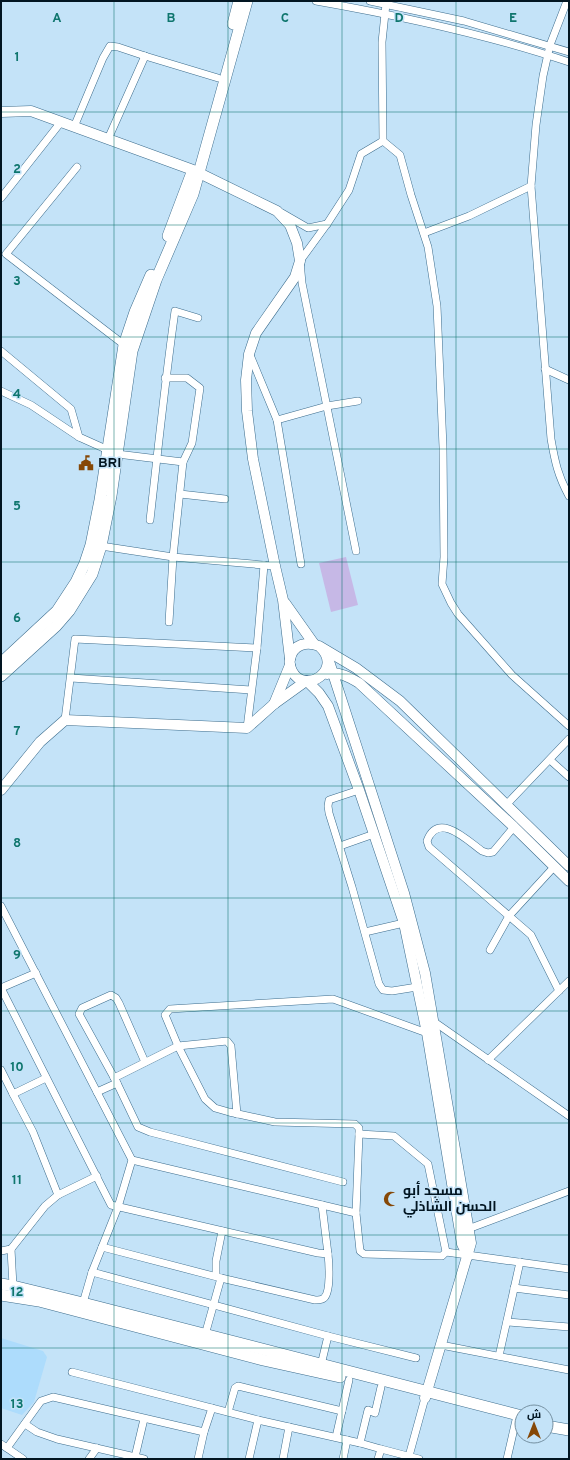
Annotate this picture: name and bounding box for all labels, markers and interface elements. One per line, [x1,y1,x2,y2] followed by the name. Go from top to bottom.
[52,11,62,27] text: A
[167,11,176,27] text: B
[281,11,289,27] text: C
[394,11,404,27] text: D
[509,11,517,27] text: E
[14,50,20,66] text: 1
[13,162,21,178] text: 2
[13,274,21,290] text: 3
[13,387,21,403] text: 4
[77,454,95,472] public building icon: BRI
[98,455,121,472] place label: BRI
[13,499,21,515] text: 5
[13,611,21,627] text: 6
[14,724,21,740] text: 7
[13,836,21,852] text: 8
[13,948,21,964] text: 9
[10,1060,24,1076] text: 10
[12,1173,22,1189] text: 11
[403,1181,497,1218] place label: مسجد أبو الحسن الشاذلي
[382,1190,400,1208] mosque icon: مسجد أبو الحسن الشاذلي
[10,1285,24,1301] text: 12
[11,1397,24,1413] text: 13
[514,1404,554,1444] north arrow
[527,1408,541,1422] text: ش

